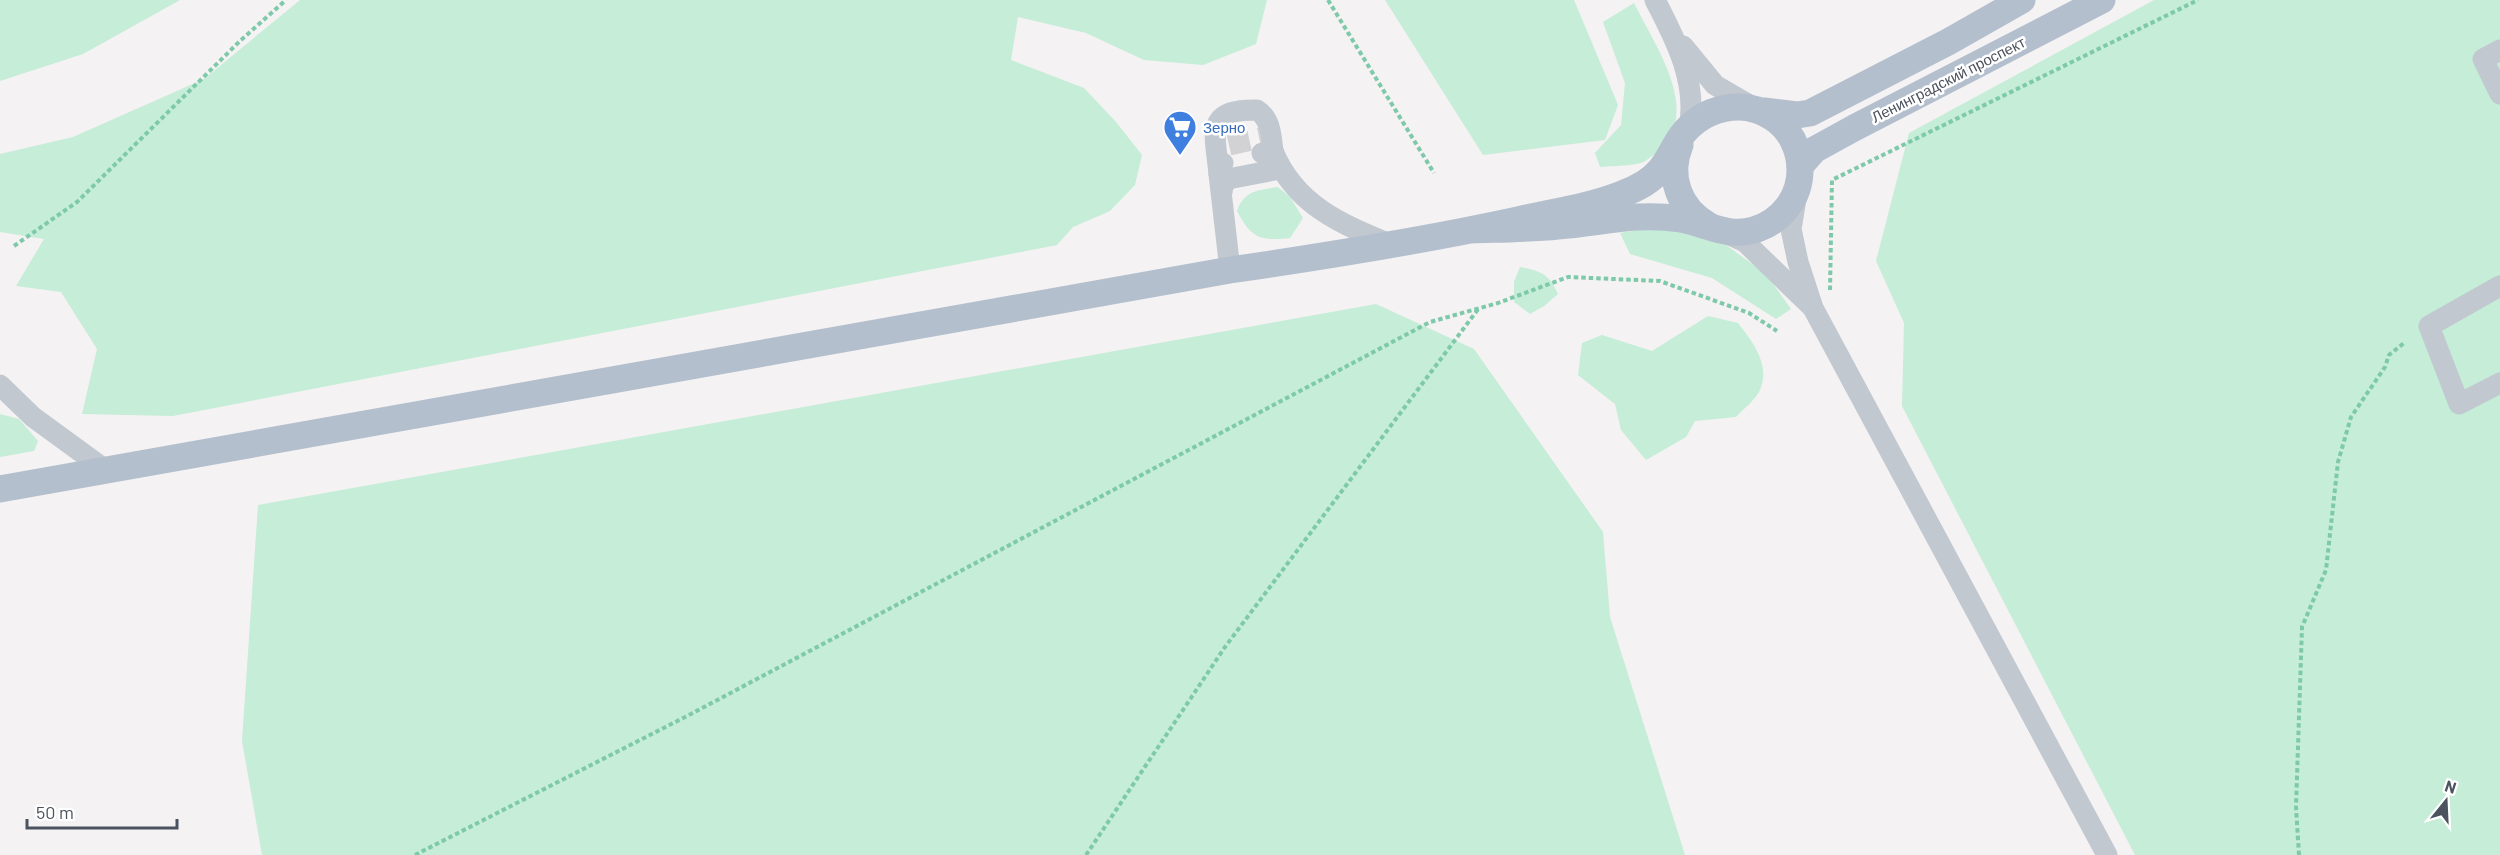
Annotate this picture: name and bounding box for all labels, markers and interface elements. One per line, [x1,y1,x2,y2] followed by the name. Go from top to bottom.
[1868,32,2028,126] street label: Ленинградский проспект
[1162,109,1198,156] supermarket icon: Зерно
[1203,118,1245,136] place label: Зерно
[2416,771,2476,831] north arrow
[2443,776,2459,797] text: N
[27,792,177,830] scale bar
[36,801,74,823] text: 50 m

